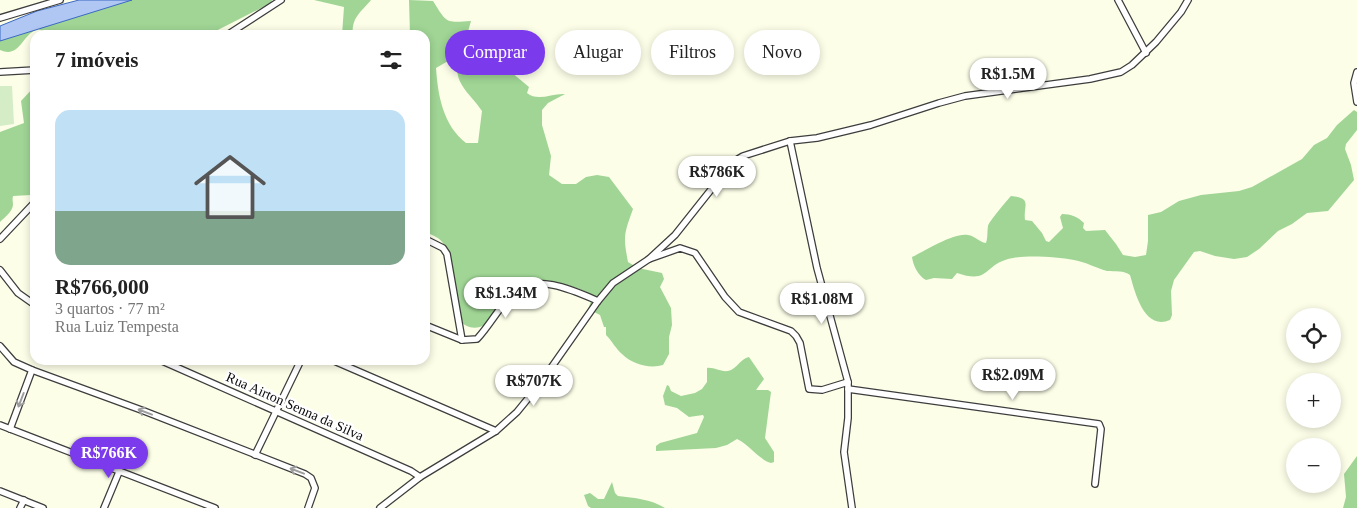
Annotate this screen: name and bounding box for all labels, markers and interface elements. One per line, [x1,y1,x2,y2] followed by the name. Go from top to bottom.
[445,30,545,75] chip: Comprar
[555,30,641,75] chip: Alugar
[651,30,734,75] chip: Filtros
[744,30,820,75] chip: Novo
[377,46,405,74] icon: filters
[55,48,138,72] text: 7 imóveis
[967,58,1049,100] pin: R$1.5M
[981,65,1035,82] text: R$1.5M
[185,142,275,232] icon: home
[676,156,758,198] pin: R$786K
[689,163,745,180] text: R$786K
[55,275,149,299] text: R$766,000
[460,276,552,319] pin: R$1.34M
[776,282,868,325] pin: R$1.08M
[475,284,537,301] text: R$1.34M
[791,290,853,307] text: R$1.08M
[55,300,165,317] text: 3 quartos · 77 m²
[1286,308,1341,493] map controls
[1286,308,1341,363] button: locate
[55,318,179,335] text: Rua Luiz Tempesta
[967,358,1059,401] pin: R$2.09M
[493,364,575,407] pin: R$707K
[982,366,1044,383] text: R$2.09M
[224,369,366,444] street label: Rua Airton Senna da Silva
[506,372,562,389] text: R$707K
[1286,373,1341,428] button: +
[16,392,25,407] one-way arrow
[138,407,154,416] one-way arrow
[68,436,150,479] pin: R$766K
[1286,438,1341,493] button: −
[81,444,137,461] text: R$766K
[290,466,305,475] one-way arrow

